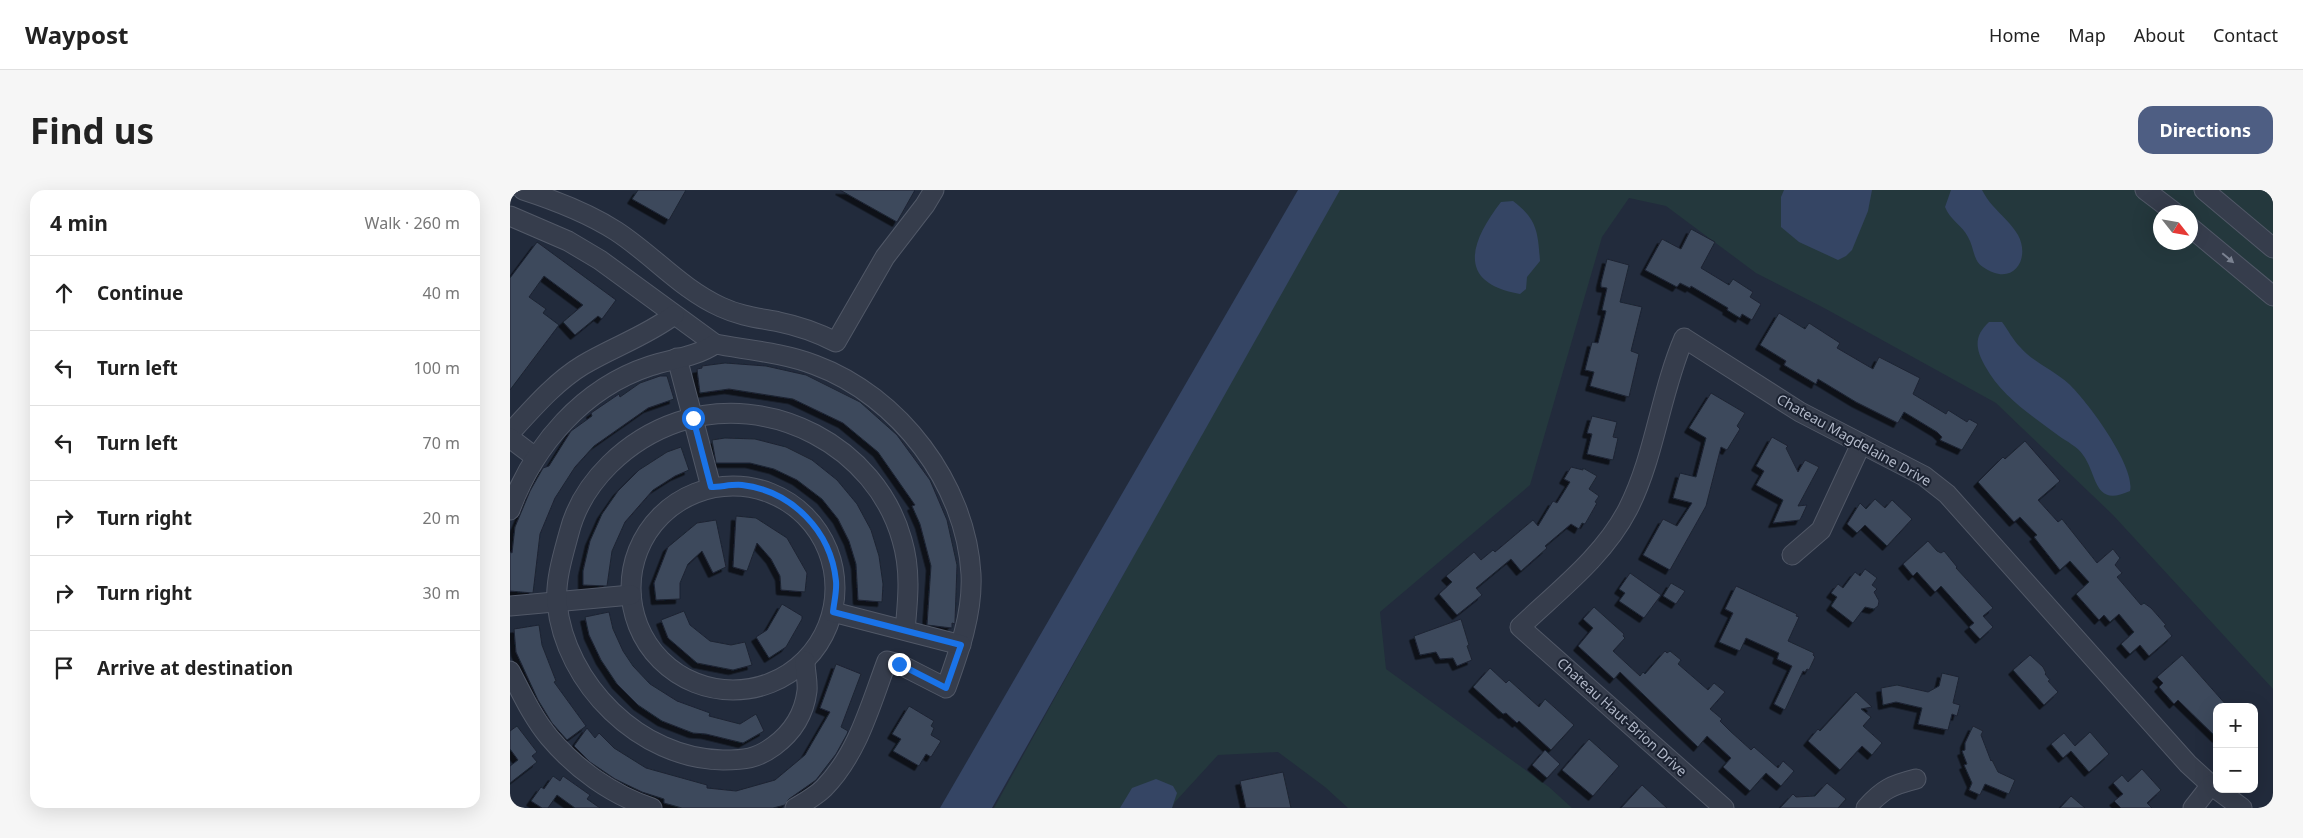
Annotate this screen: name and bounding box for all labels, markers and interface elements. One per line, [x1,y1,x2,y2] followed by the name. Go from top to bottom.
[25,18,128,51] text: Waypost
[1989,23,2040,47] text: Home
[2068,23,2106,47] text: Map
[2134,23,2185,47] text: About
[2213,23,2278,47] text: Contact
[2138,106,2273,154] button: Directions
[30,107,154,154] text: Find us
[2153,205,2198,250] north arrow
[50,209,108,237] text: 4 min
[365,212,460,234] text: Walk · 260 m
[2222,252,2234,263] one-way arrow
[50,279,78,307] icon: ahead
[97,280,183,306] text: Continue
[423,282,460,304] text: 40 m
[50,354,78,382] icon: left
[97,355,178,381] text: Turn left
[413,357,460,379] text: 100 m
[1774,389,1935,490] street label: Chateau Magdelaine Drive
[682,407,705,430] route start
[50,429,78,457] icon: left
[97,430,178,456] text: Turn left
[423,432,460,454] text: 70 m
[50,504,78,532] icon: right
[97,505,192,531] text: Turn right
[423,507,460,529] text: 20 m
[50,579,78,607] icon: right
[97,580,192,606] text: Turn right
[423,582,460,604] text: 30 m
[888,653,911,676] route end
[1553,653,1691,780] street label: Chateau Haut-Brion Drive
[50,654,78,682] icon: arrive
[97,655,293,681] text: Arrive at destination
[2213,703,2258,793] map controls
[2213,703,2258,748] button: +
[2213,748,2258,793] button: −

